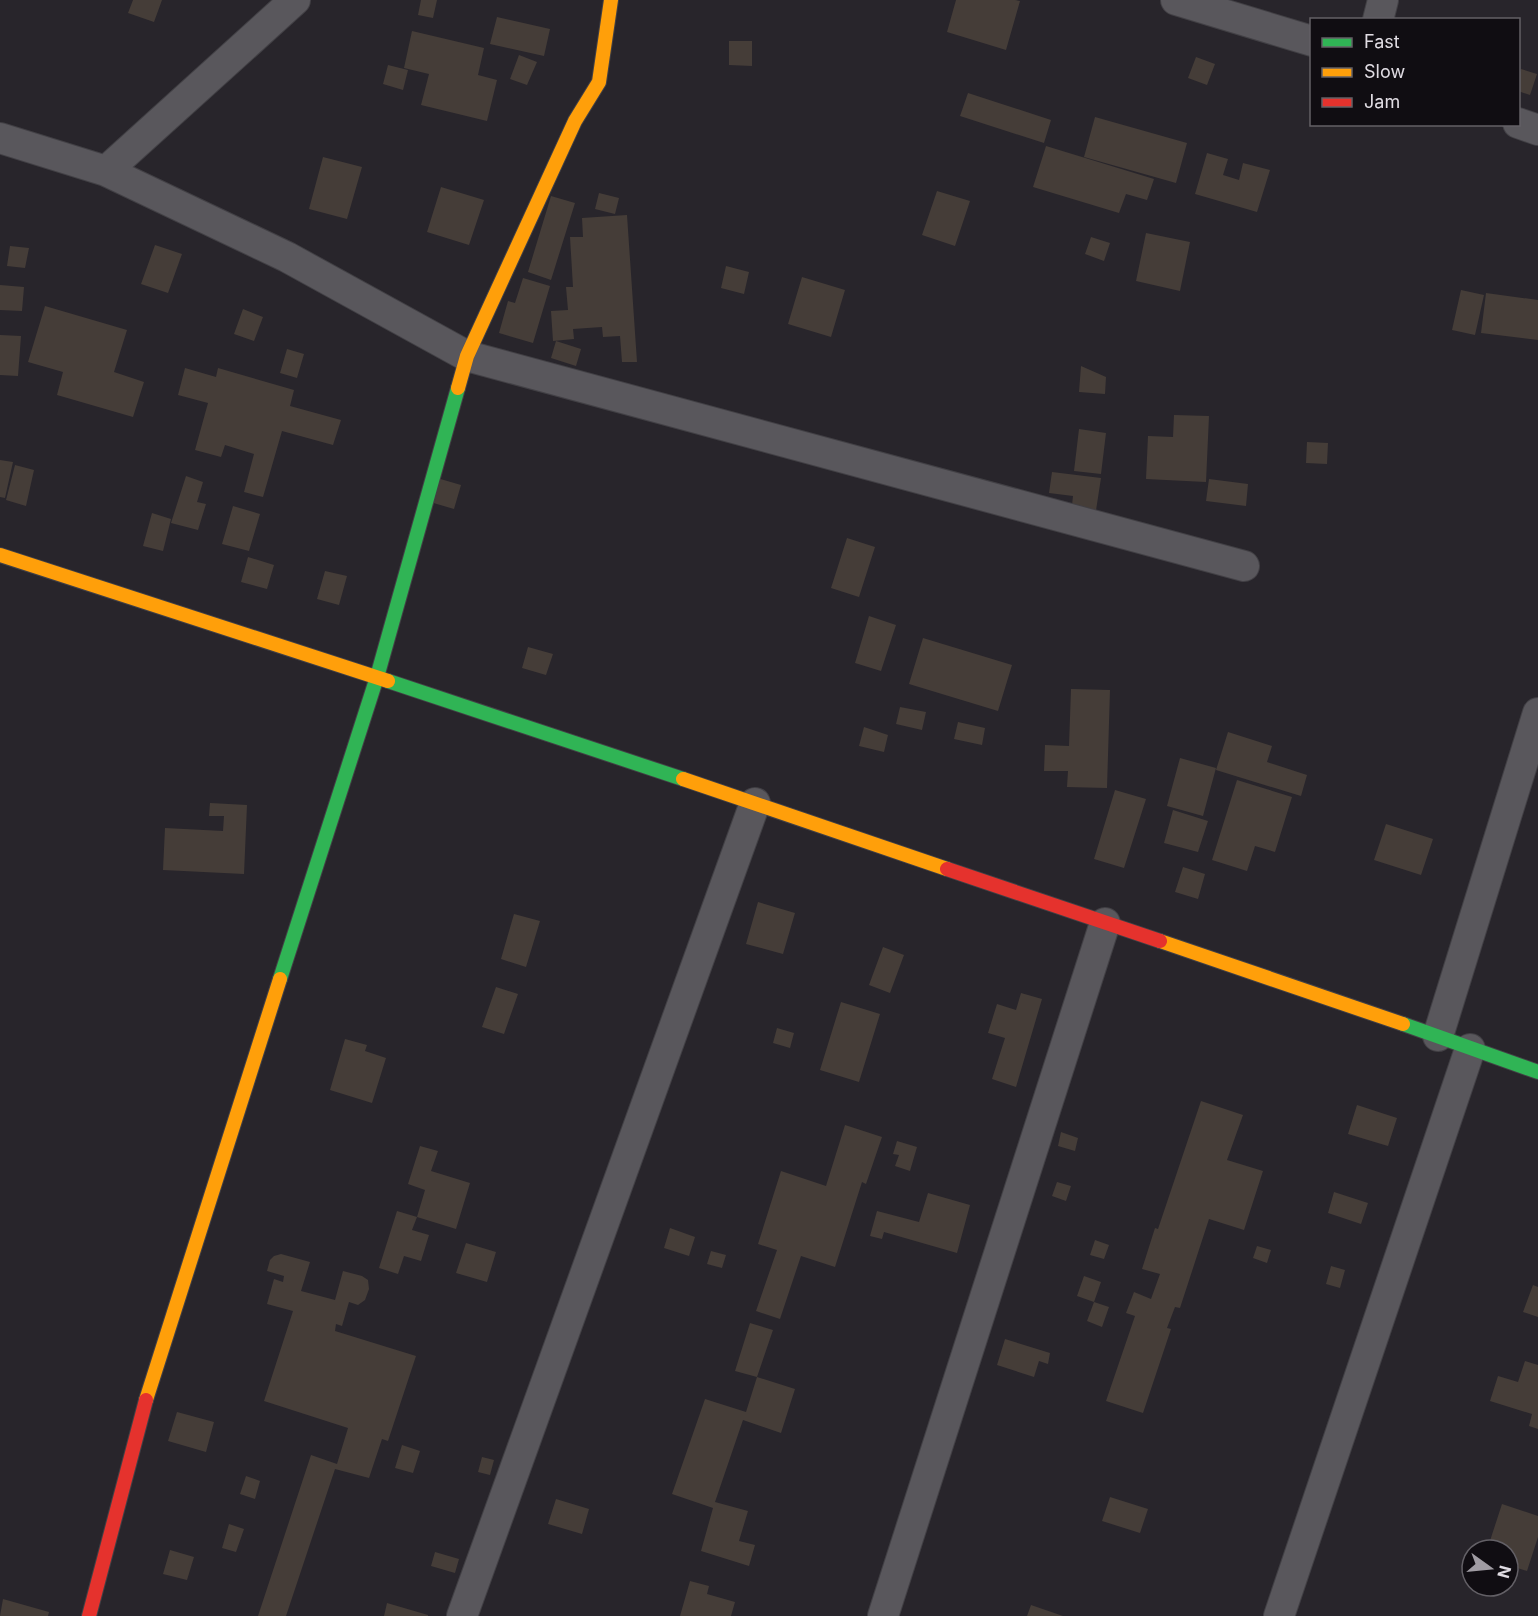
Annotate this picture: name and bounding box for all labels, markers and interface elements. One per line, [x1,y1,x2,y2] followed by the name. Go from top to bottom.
[1310,18,1520,126] legend
[1364,31,1400,52] text: Fast
[1364,61,1405,82] text: Slow
[1364,91,1400,112] text: Jam
[1460,1538,1520,1598] north arrow
[1493,1563,1516,1580] text: N

